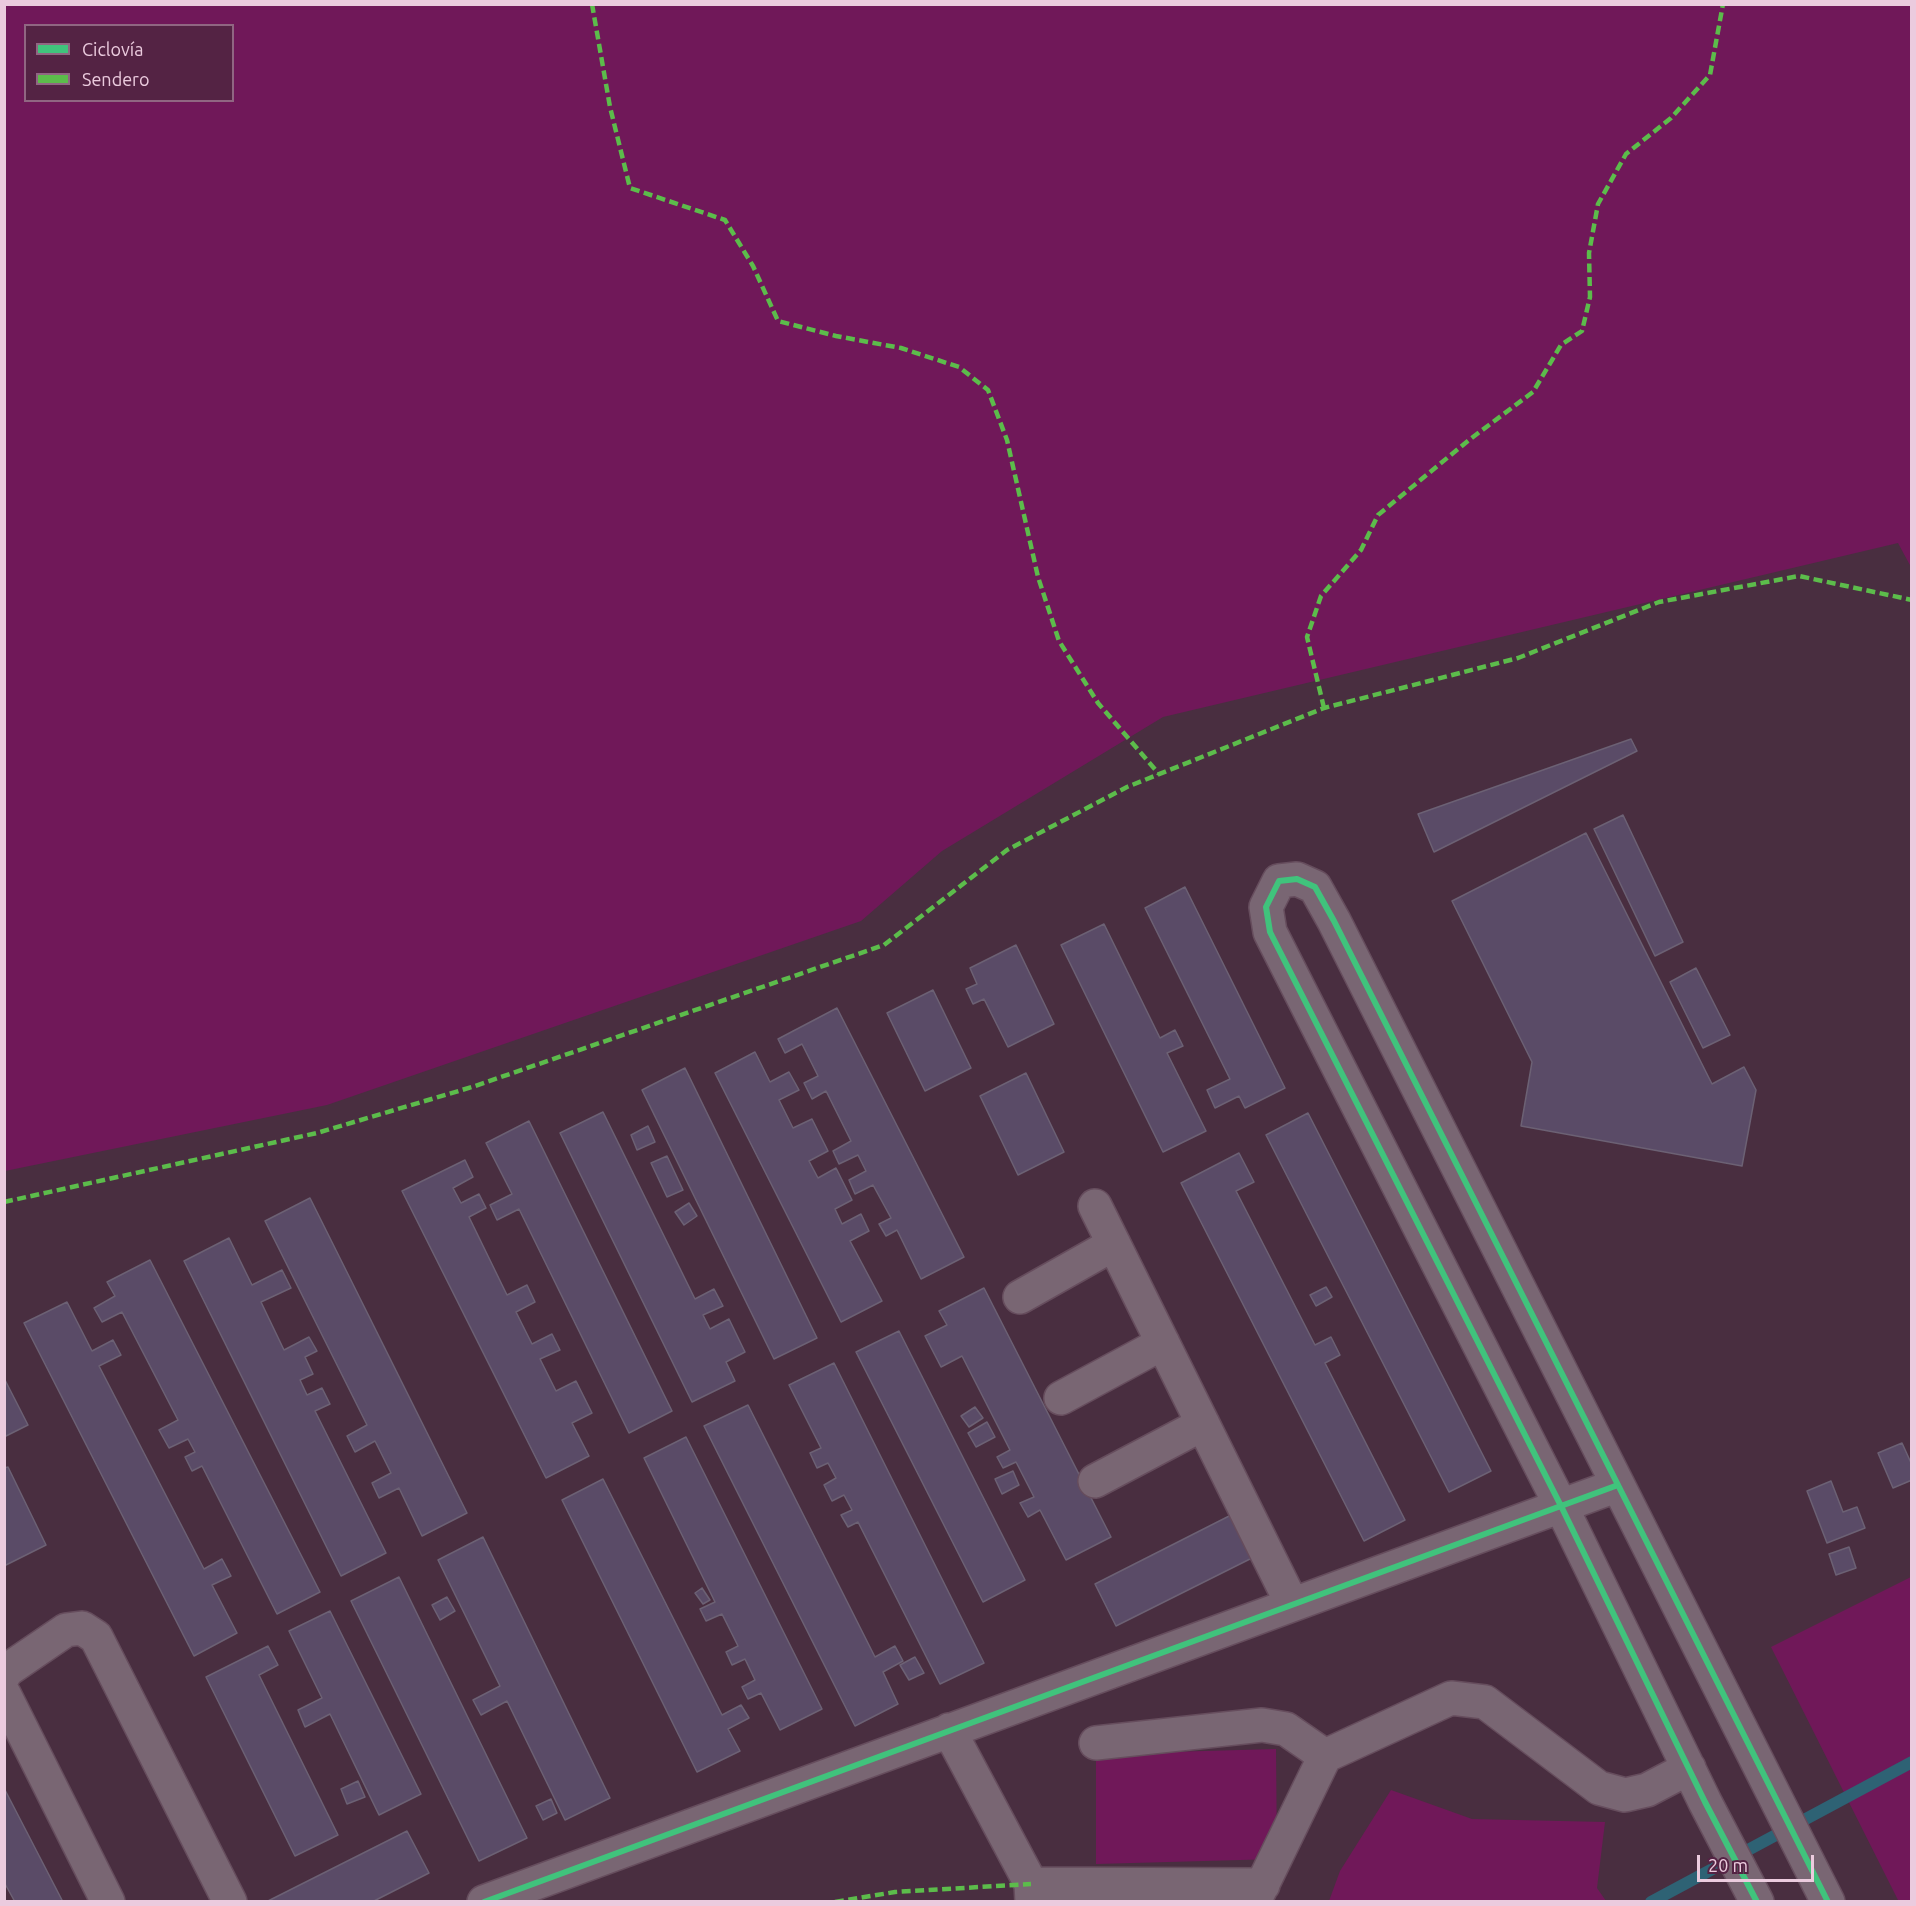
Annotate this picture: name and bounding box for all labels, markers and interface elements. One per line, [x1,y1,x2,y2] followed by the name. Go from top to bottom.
[24,24,234,102] legend
[82,39,143,59] text: Ciclovía
[82,69,149,89] text: Sendero
[1700,1843,1817,1881] scale bar
[1708,1855,1748,1875] text: 20 m

